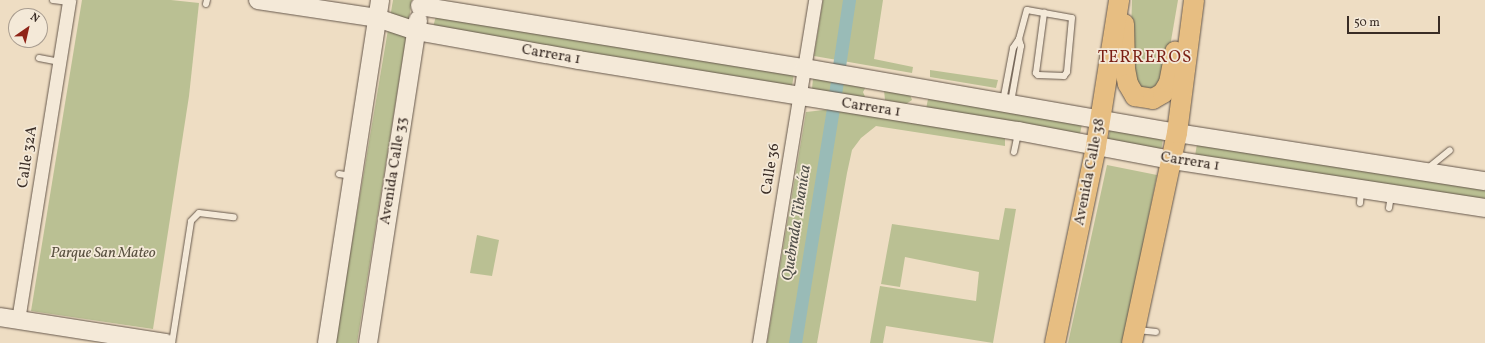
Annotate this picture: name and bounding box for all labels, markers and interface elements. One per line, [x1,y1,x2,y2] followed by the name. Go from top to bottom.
[8,8,48,48] north arrow
[1349,8,1442,34] scale bar
[27,10,42,27] text: N
[1354,15,1380,31] text: 50 m
[520,41,582,69] street label: Carrera 1
[1098,48,1192,68] district label: TERREROS
[840,94,902,122] street label: Carrera 1
[377,116,411,226] street label: Avenida Calle 33
[1071,117,1109,227] street label: Avenida Calle 38
[14,125,42,189] street label: Calle 32A
[758,142,784,196] street label: Calle 36
[1159,148,1221,176] street label: Carrera 1
[778,164,816,282] water label: Quebrada Tibaníca
[50,245,156,263] park label: Parque San Mateo

